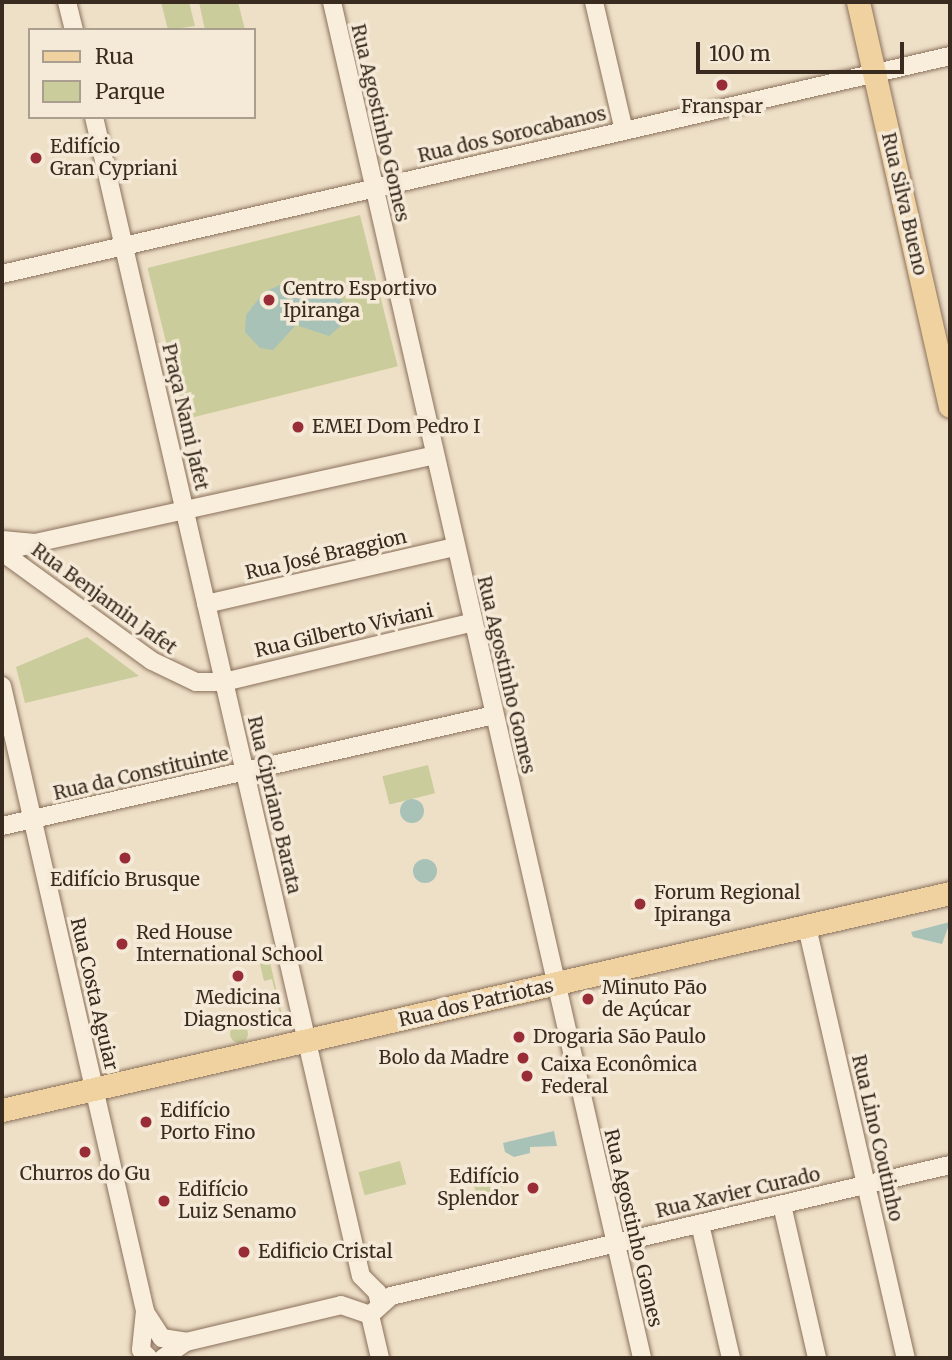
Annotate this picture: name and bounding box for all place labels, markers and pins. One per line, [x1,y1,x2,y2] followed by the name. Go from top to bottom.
[714,77,730,93] marker: Franspar
[681,96,763,118] place label: Franspar
[50,136,178,180] place label: Edifício Gran Cypriani
[28,150,44,166] marker: Edifício Gran Cypriani
[283,278,437,322] place label: Centro Esportivo Ipiranga
[261,292,277,308] marker: Centro Esportivo Ipiranga
[312,416,480,438] place label: EMEI Dom Pedro I
[290,419,306,435] marker: EMEI Dom Pedro I
[117,850,133,866] marker: Edifício Brusque
[50,869,200,891] place label: Edifício Brusque
[654,882,800,926] place label: Forum Regional Ipiranga
[632,896,648,912] marker: Forum Regional Ipiranga
[136,922,323,966] place label: Red House International School
[114,936,130,952] marker: Red House International School
[230,968,246,984] marker: Medicina Diagnostica
[602,977,707,1021] place label: Minuto Pão de Açúcar
[184,987,292,1031] place label: Medicina Diagnostica
[580,991,596,1007] marker: Minuto Pão de Açúcar
[533,1026,706,1048] place label: Drogaria São Paulo
[511,1029,527,1045] marker: Drogaria São Paulo
[379,1047,509,1069] place label: Bolo da Madre
[515,1050,531,1066] marker: Bolo da Madre
[541,1054,697,1098] place label: Caixa Econômica Federal
[519,1068,535,1084] marker: Caixa Econômica Federal
[160,1100,255,1144] place label: Edifício Porto Fino
[138,1114,154,1130] marker: Edifício Porto Fino
[77,1144,93,1160] marker: Churros do Gu
[20,1163,150,1185] place label: Churros do Gu
[437,1166,519,1210] place label: Edifício Splendor
[178,1179,296,1223] place label: Edifício Luiz Senamo
[525,1180,541,1196] marker: Edifício Splendor
[156,1193,172,1209] marker: Edifício Luiz Senamo
[258,1241,393,1263] place label: Edificio Cristal
[236,1244,252,1260] marker: Edificio Cristal

